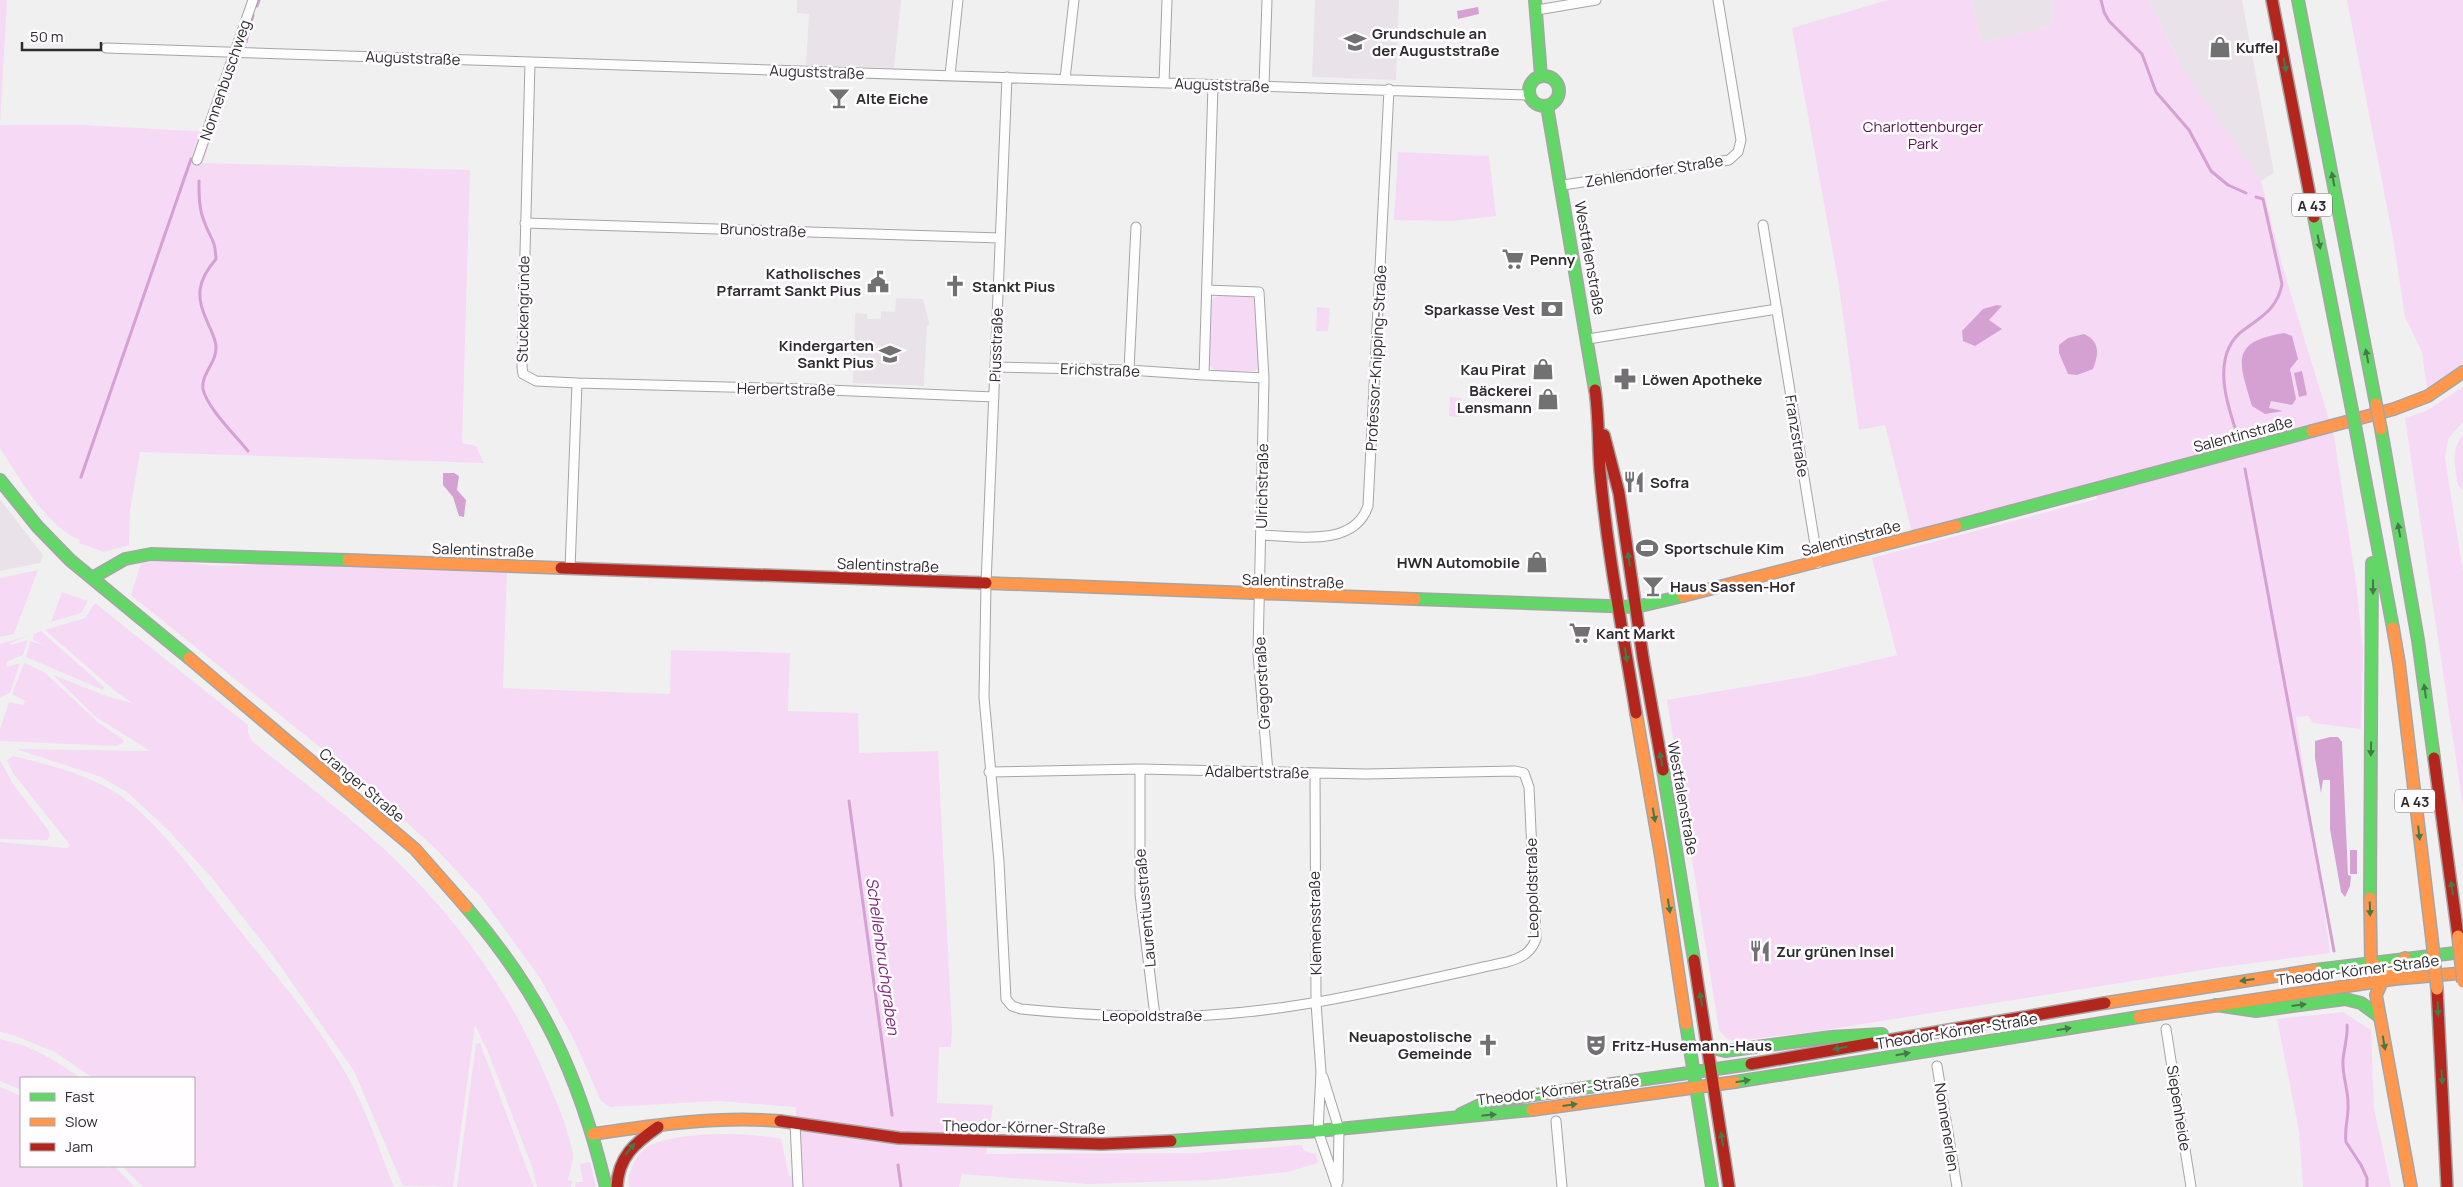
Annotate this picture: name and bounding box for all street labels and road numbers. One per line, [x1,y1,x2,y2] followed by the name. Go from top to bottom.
[195,17,255,143] street label: Nonnenbuschweg
[365,46,461,70] street label: Auguststraße
[769,60,865,84] street label: Auguststraße
[1174,73,1270,97] street label: Auguststraße
[1583,150,1725,192] street label: Zehlendorfer Straße
[2292,194,2332,216] road number: A 43
[1570,199,1610,317] street label: Westfalenstraße
[720,218,807,242] street label: Brunostraße
[512,255,534,363] street label: Stuckengründe
[1361,264,1391,452] street label: Professor-Knipping-Straße
[984,307,1008,383] street label: Piusstraße
[1060,358,1140,382] street label: Erichstraße
[737,378,836,400] street label: Herbertstraße
[1780,393,1814,479] street label: Franzstraße
[2191,411,2295,457] street label: Salentinstraße
[1251,443,1273,529] street label: Ulrichstraße
[1799,515,1903,561] street label: Salentinstraße
[432,538,535,562] street label: Salentinstraße
[837,553,940,577] street label: Salentinstraße
[1242,569,1345,593] street label: Salentinstraße
[1249,636,1275,730] street label: Gregorstraße
[1663,739,1703,857] street label: Westfalenstraße
[315,743,409,827] street label: Cranger Straße
[1205,761,1310,783] street label: Adalbertstraße
[2395,789,2435,812] road number: A 43
[1521,837,1543,938] street label: Leopoldstraße
[1129,848,1161,968] street label: Laurentiusstraße
[1304,871,1326,975] street label: Klemensstraße
[2276,950,2441,990] street label: Theodor-Körner-Straße
[1102,1005,1202,1026] street label: Leopoldstraße
[1875,1008,2040,1054] street label: Theodor-Körner-Straße
[2162,1064,2196,1153] street label: Siepenheide
[1476,1070,1641,1110] street label: Theodor-Körner-Straße
[1930,1081,1964,1173] street label: Nonnenerlen
[942,1115,1106,1139] street label: Theodor-Körner-Straße

